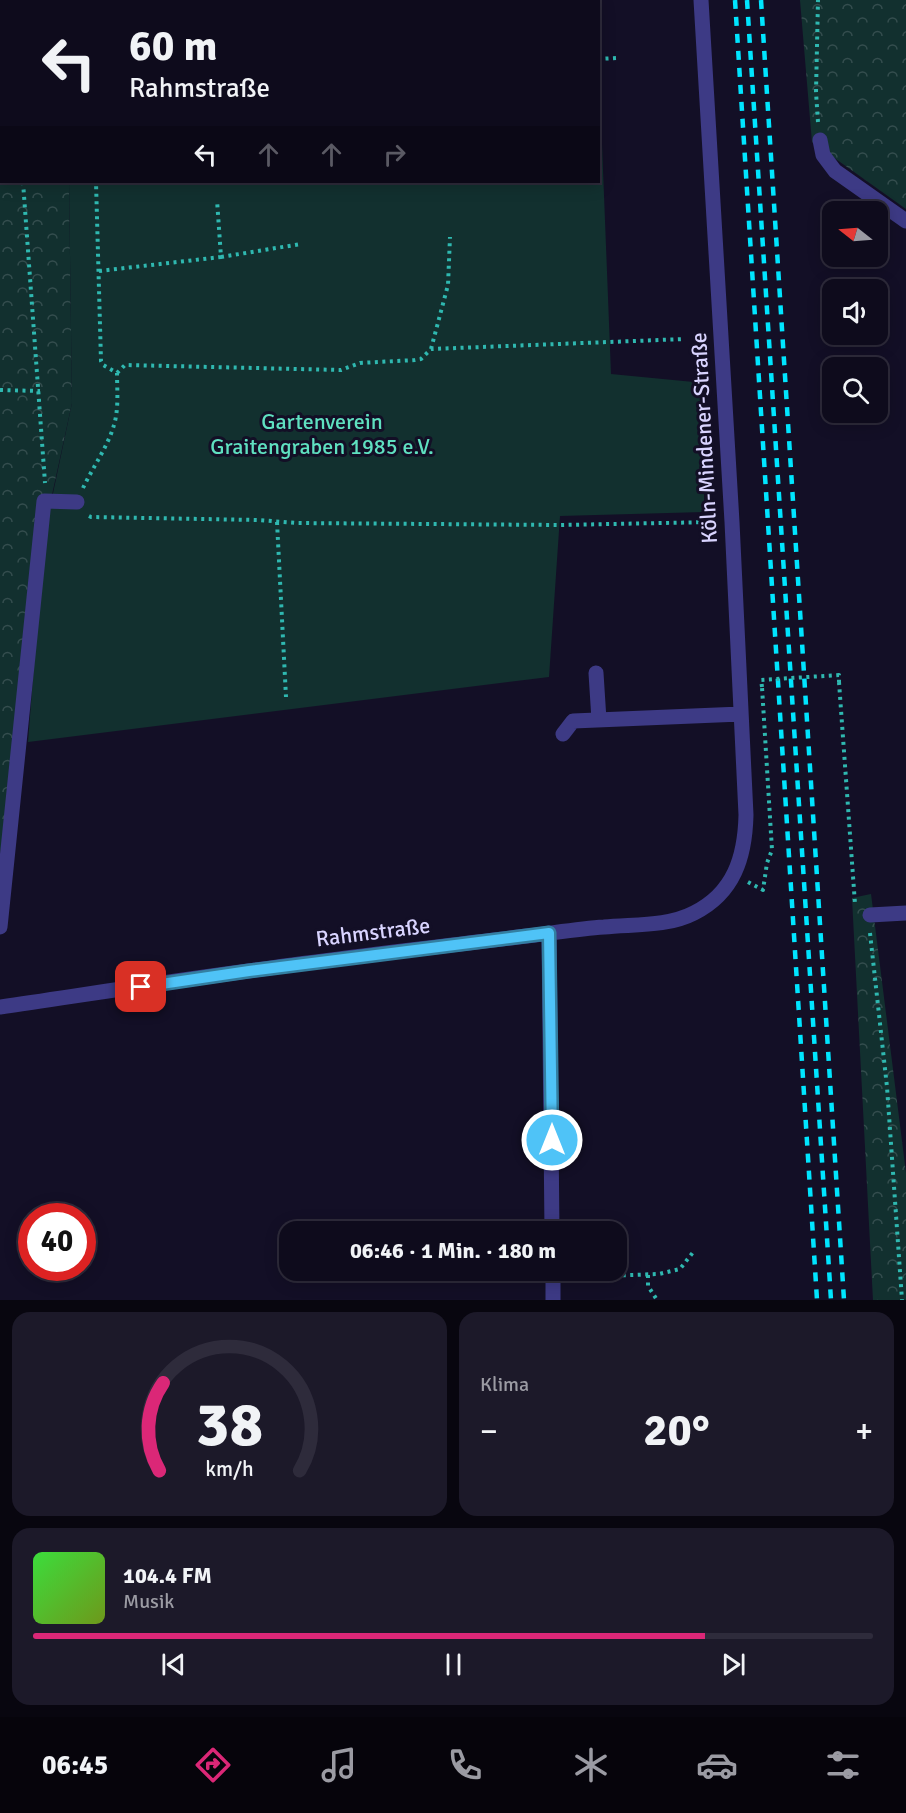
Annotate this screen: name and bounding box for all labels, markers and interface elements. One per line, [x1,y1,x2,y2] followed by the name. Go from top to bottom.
[129,21,218,72] text: 60 m
[30,24,108,102] icon: left
[129,72,270,105] text: Rahmstraße
[189,138,222,171] icon: left
[252,138,285,171] icon: ahead
[315,138,348,171] icon: ahead
[378,138,411,171] icon: right
[822,201,888,267] north arrow
[822,201,888,423] map controls
[822,279,888,345] button: sound
[685,332,723,544] street label: Köln-Mindener-Straße
[822,357,888,423] button: search
[210,408,434,460] park label: Gartenverein Graitengraben 1985 e.V.
[314,912,432,952] street label: Rahmstraße
[115,961,166,1012] pin
[124,970,157,1003] icon: arrive
[520,1108,584,1172] position arrow
[18,1203,96,1281] speed limit sign: 40
[350,1237,556,1264] text: 06:46 · 1 Min. · 180 m
[480,1372,529,1397] text: Klima
[196,1386,263,1463] text: 38
[643,1403,710,1458] text: 20°
[480,1411,498,1452] text: −
[855,1411,873,1452] text: +
[205,1456,254,1482] text: km/h
[123,1562,212,1589] text: 104.4 FM
[123,1589,174,1614] text: Musik
[157,1648,190,1681] icon: previous
[437,1648,470,1681] icon: pause
[717,1648,750,1681] icon: next
[192,1744,234,1786] icon: directions
[318,1744,360,1786] icon: music
[444,1744,486,1786] icon: phone
[570,1744,612,1786] icon: climate
[696,1744,738,1786] icon: car
[822,1744,864,1786] icon: filters
[42,1749,108,1782] text: 06:45

